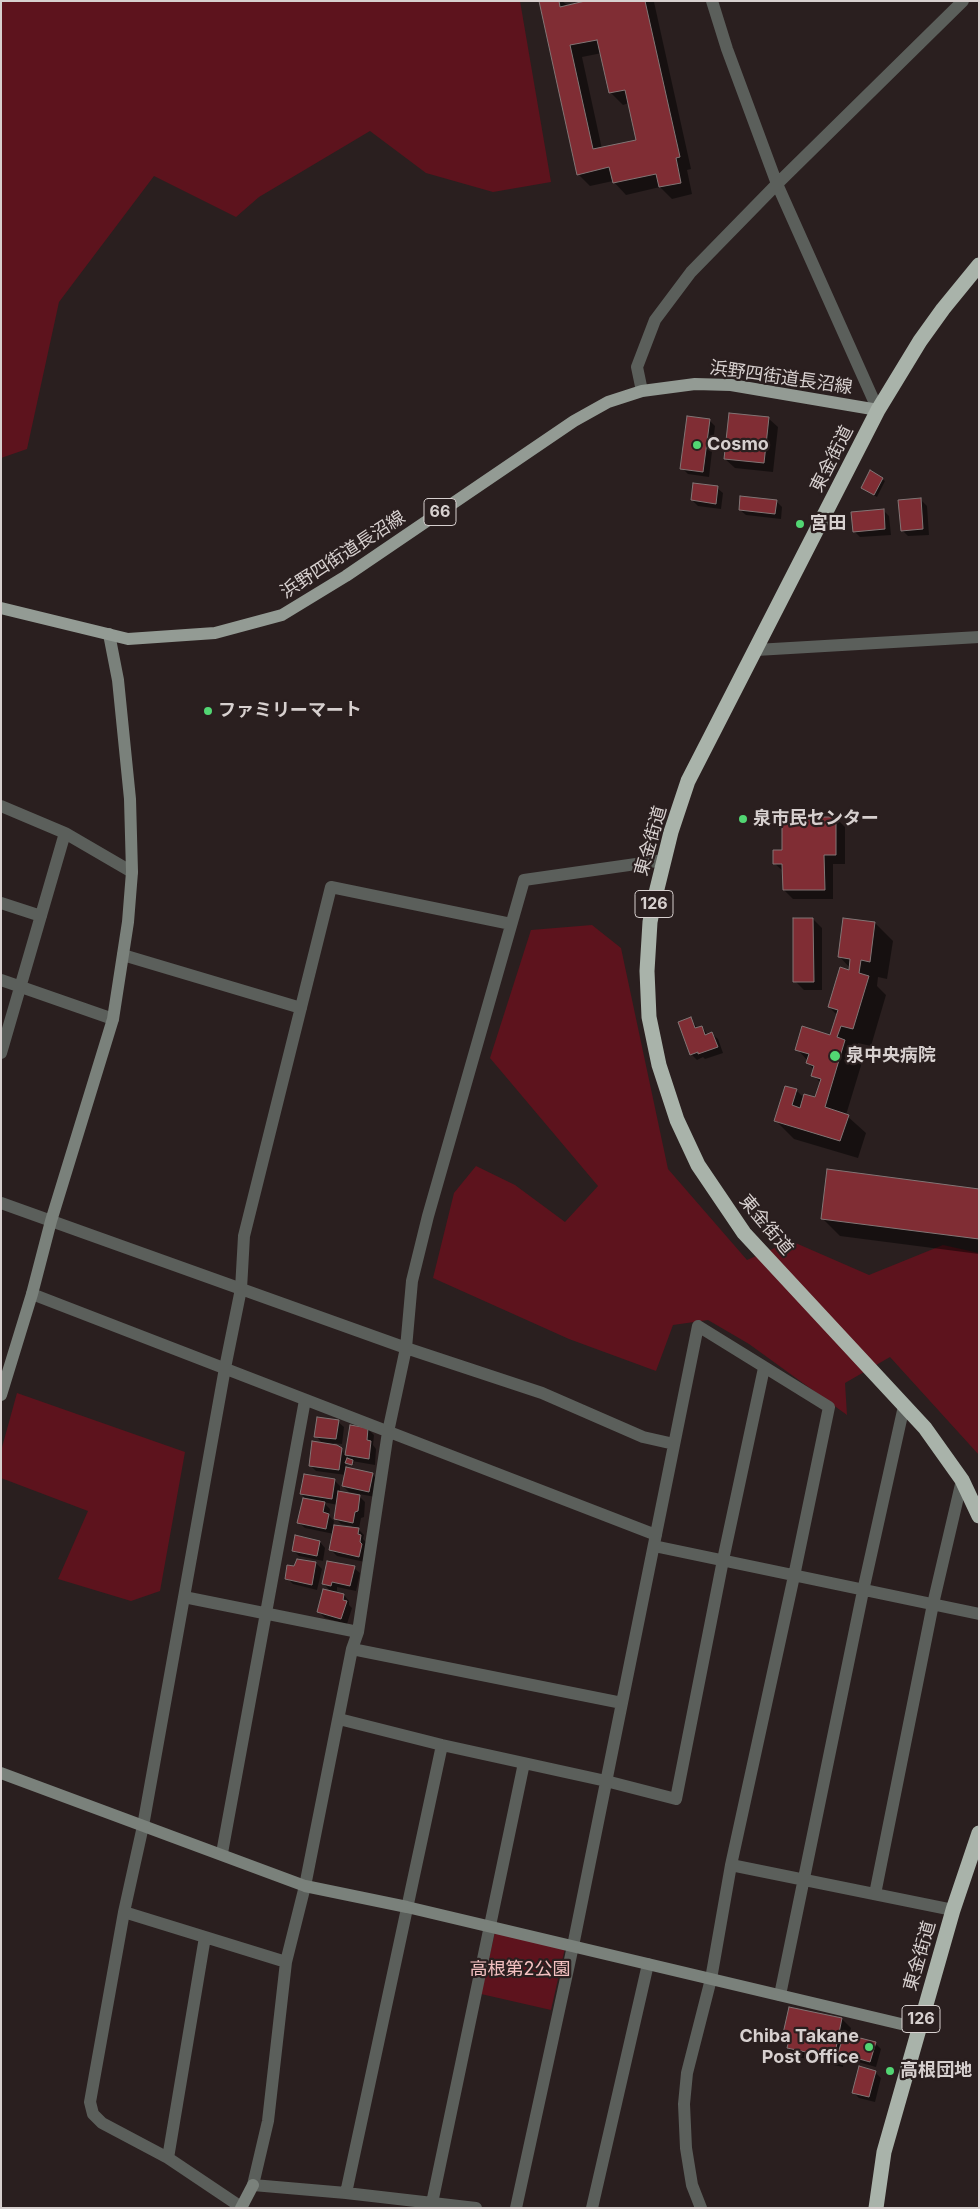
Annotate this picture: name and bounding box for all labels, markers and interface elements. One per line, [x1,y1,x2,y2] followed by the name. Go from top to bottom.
[708,357,854,399] street label: 浜野四街道長沼線
[806,422,858,496] street label: 東金街道
[707,434,769,456] place label: Cosmo
[691,439,703,451] marker: Cosmo
[424,498,456,526] road number: 66
[277,507,409,603] street label: 浜野四街道長沼線
[810,513,846,535] place label: 宮田
[794,518,806,530] marker: 宮田
[218,700,362,722] place label: ファミリーマート
[202,705,214,717] marker: ファミリーマート
[631,803,671,879] street label: 東金街道
[753,808,879,830] place label: 泉市民センター
[737,813,749,825] marker: 泉市民センター
[635,891,673,918] road number: 126
[846,1045,936,1067] place label: 泉中央病院
[828,1049,842,1063] marker: 泉中央病院
[735,1190,797,1260] street label: 東金街道
[900,1918,940,1994] street label: 東金街道
[470,1959,570,1981] park label: 高根第2公園
[902,2006,940,2032] road number: 126
[739,2026,859,2068] place label: Chiba Takane Post Office
[863,2041,875,2053] marker: Chiba Takane Post Office
[900,2060,972,2082] place label: 高根団地
[884,2065,896,2077] marker: 高根団地

